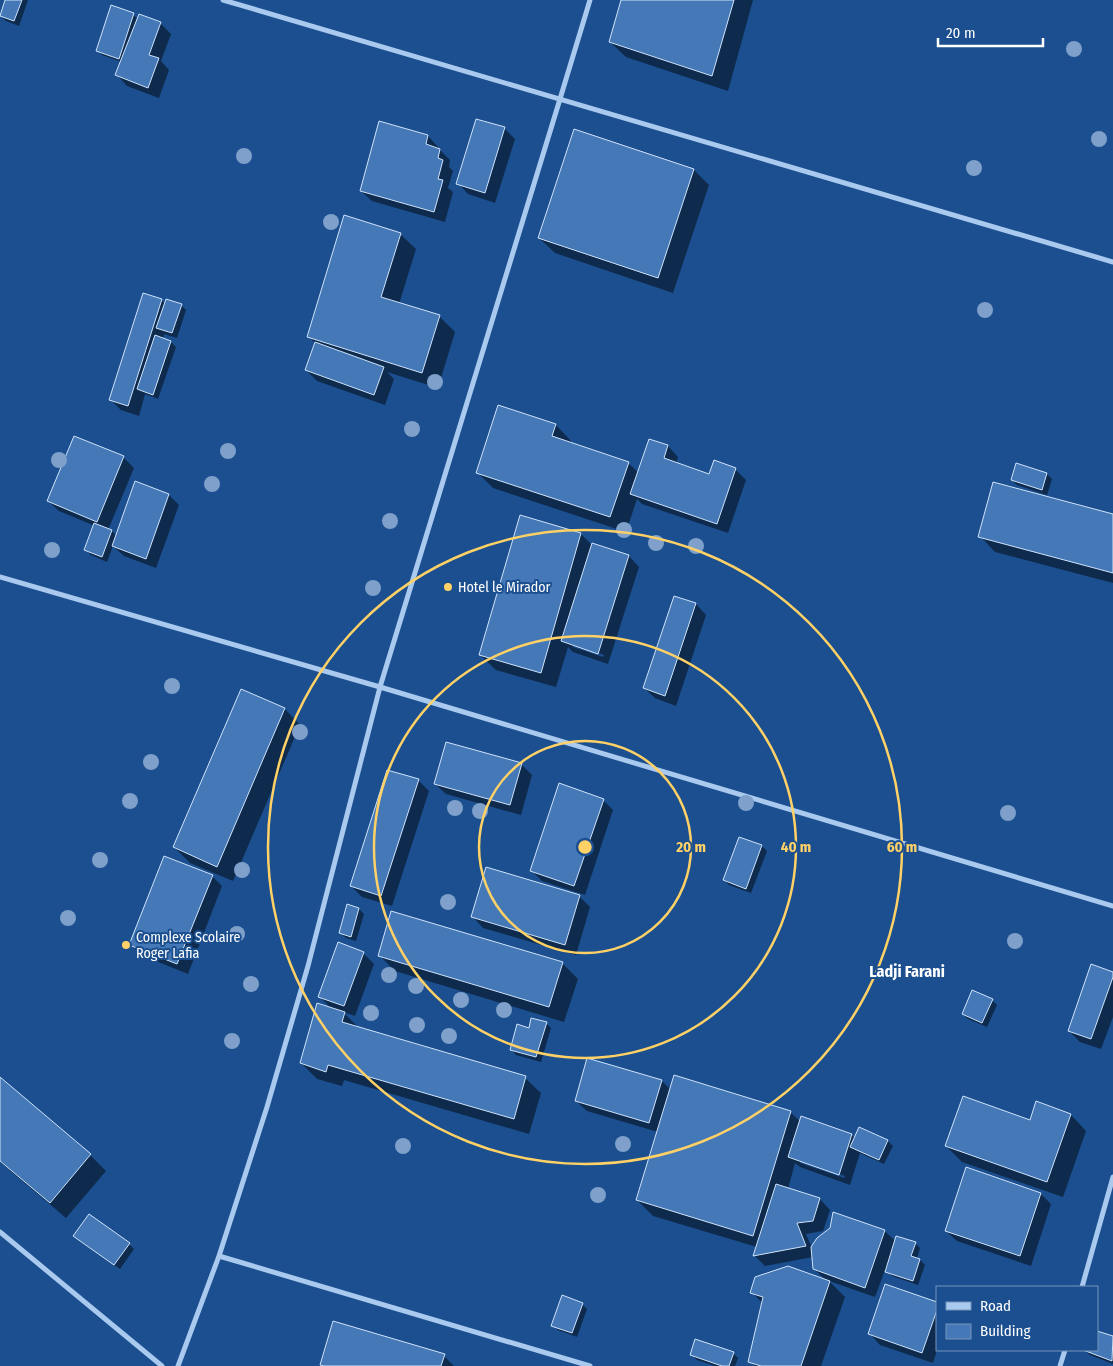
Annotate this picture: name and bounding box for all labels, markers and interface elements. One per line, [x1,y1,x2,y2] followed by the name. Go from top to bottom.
[938,15,1043,47] scale bar
[946,24,976,42] text: 20 m
[458,579,551,596] place label: Hotel le Mirador
[442,581,454,593] marker: Hotel le Mirador
[576,838,594,856] centre of rings
[675,838,706,856] text: 20 m
[781,838,811,856] text: 40 m
[887,838,917,856] text: 60 m
[136,929,241,962] place label: Complexe Scolaire Roger Lafia
[120,939,132,951] marker: Complexe Scolaire Roger Lafia
[869,962,945,981] district label: Ladji Farani
[936,1286,1098,1351] legend
[980,1297,1011,1315] text: Road
[980,1322,1031,1340] text: Building

